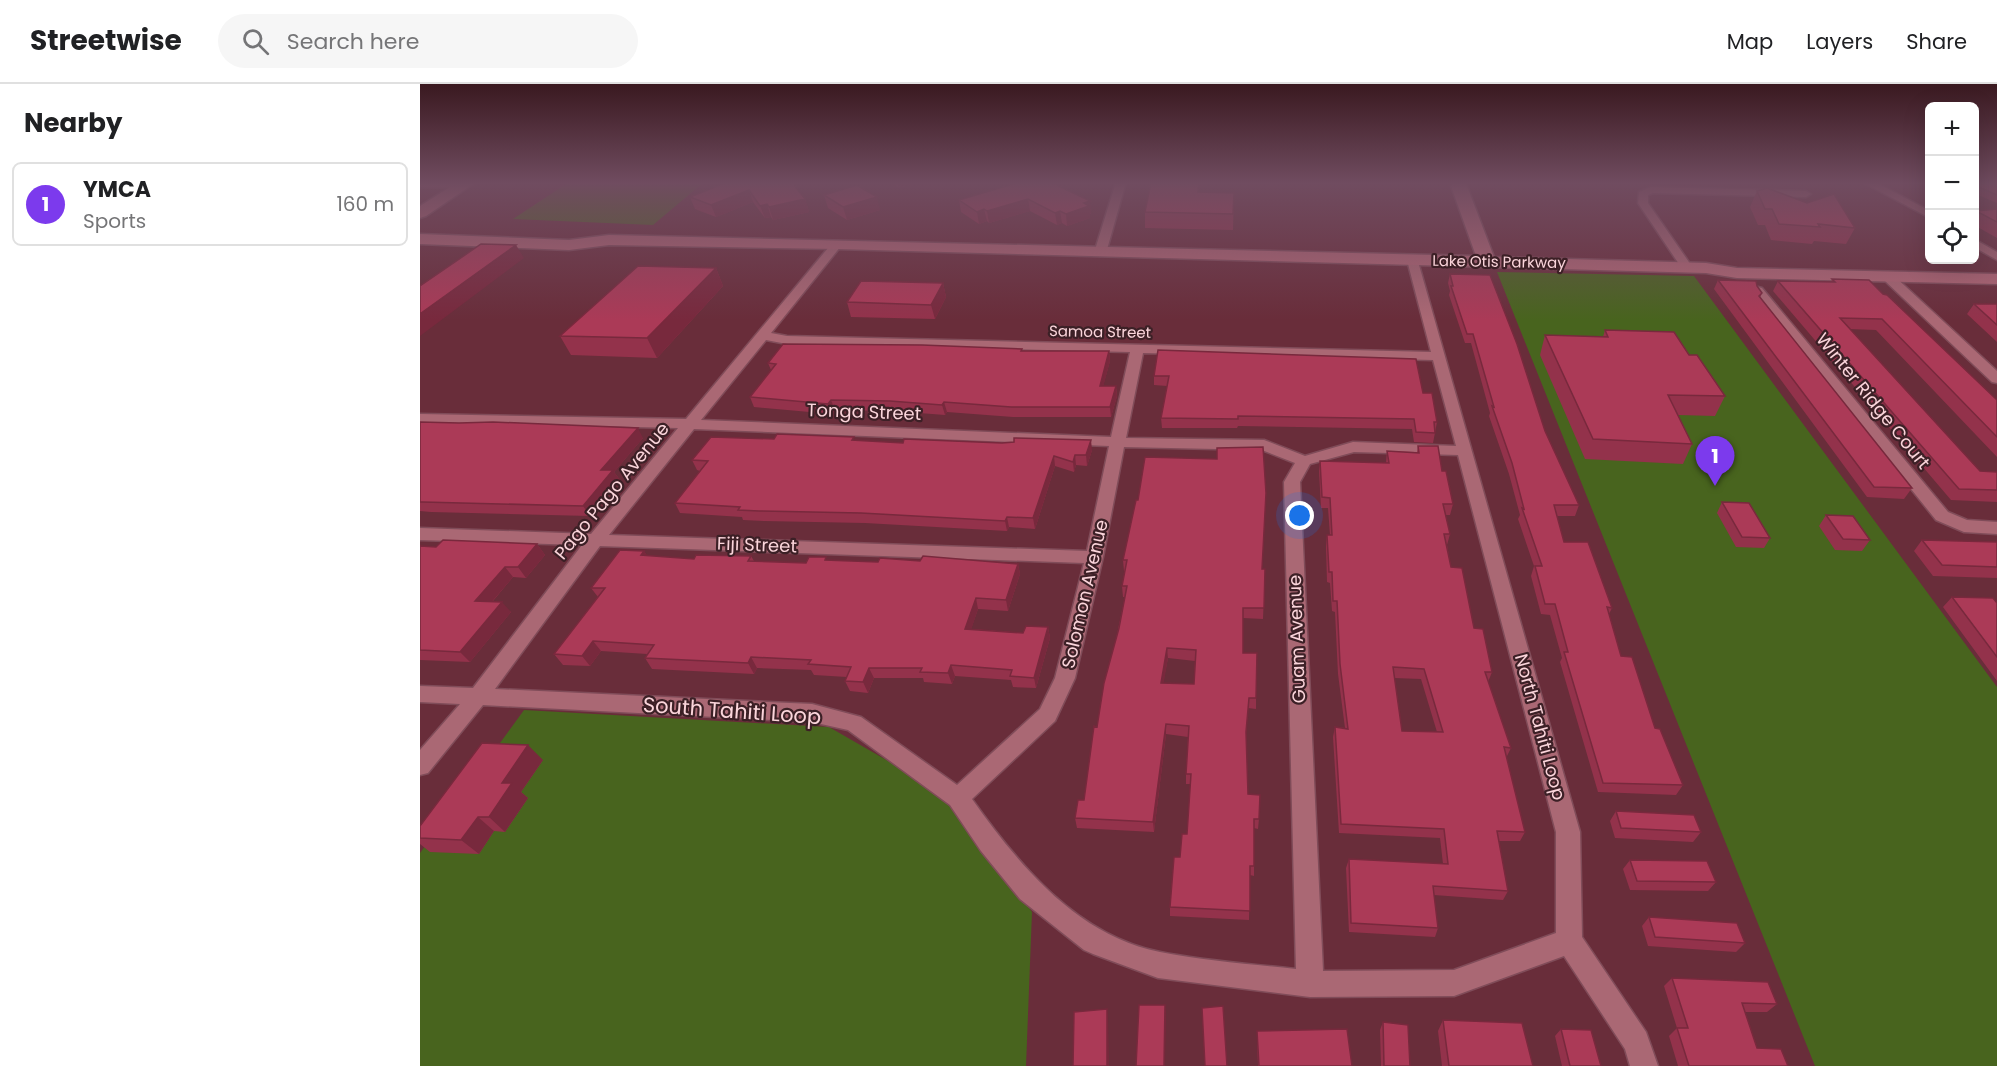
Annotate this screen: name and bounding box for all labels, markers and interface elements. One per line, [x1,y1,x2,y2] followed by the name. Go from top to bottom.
[218,14,638,68] search box
[30,21,182,60] text: Streetwise
[239,25,272,58] icon: search
[287,26,419,57] text: Search here
[1727,27,1773,56] text: Map
[1806,27,1873,56] text: Layers
[1906,27,1967,56] text: Share
[1925,102,1979,264] map controls
[1925,102,1979,156] button: +
[24,105,122,141] text: Nearby
[1925,156,1979,210] button: −
[83,174,151,205] text: YMCA
[42,190,49,218] text: 1
[336,190,394,218] text: 160 m
[83,207,146,235] text: Sports
[1925,210,1979,264] button: locate
[1432,250,1566,273] street label: Lake Otis Parkway
[1049,320,1151,343] street label: Samoa Street
[1811,327,1936,474] street label: Winter Ridge Court
[806,397,922,426] street label: Tonga Street
[548,417,675,565] street label: Pago Pago Avenue
[1696,436,1734,486] pin: 1
[1285,501,1314,530] your location
[1055,517,1114,671] street label: Solomon Avenue
[717,531,797,558] street label: Fiji Street
[1282,574,1311,704] street label: Guam Avenue
[1509,651,1572,803] street label: North Tahiti Loop
[642,690,822,731] street label: South Tahiti Loop

